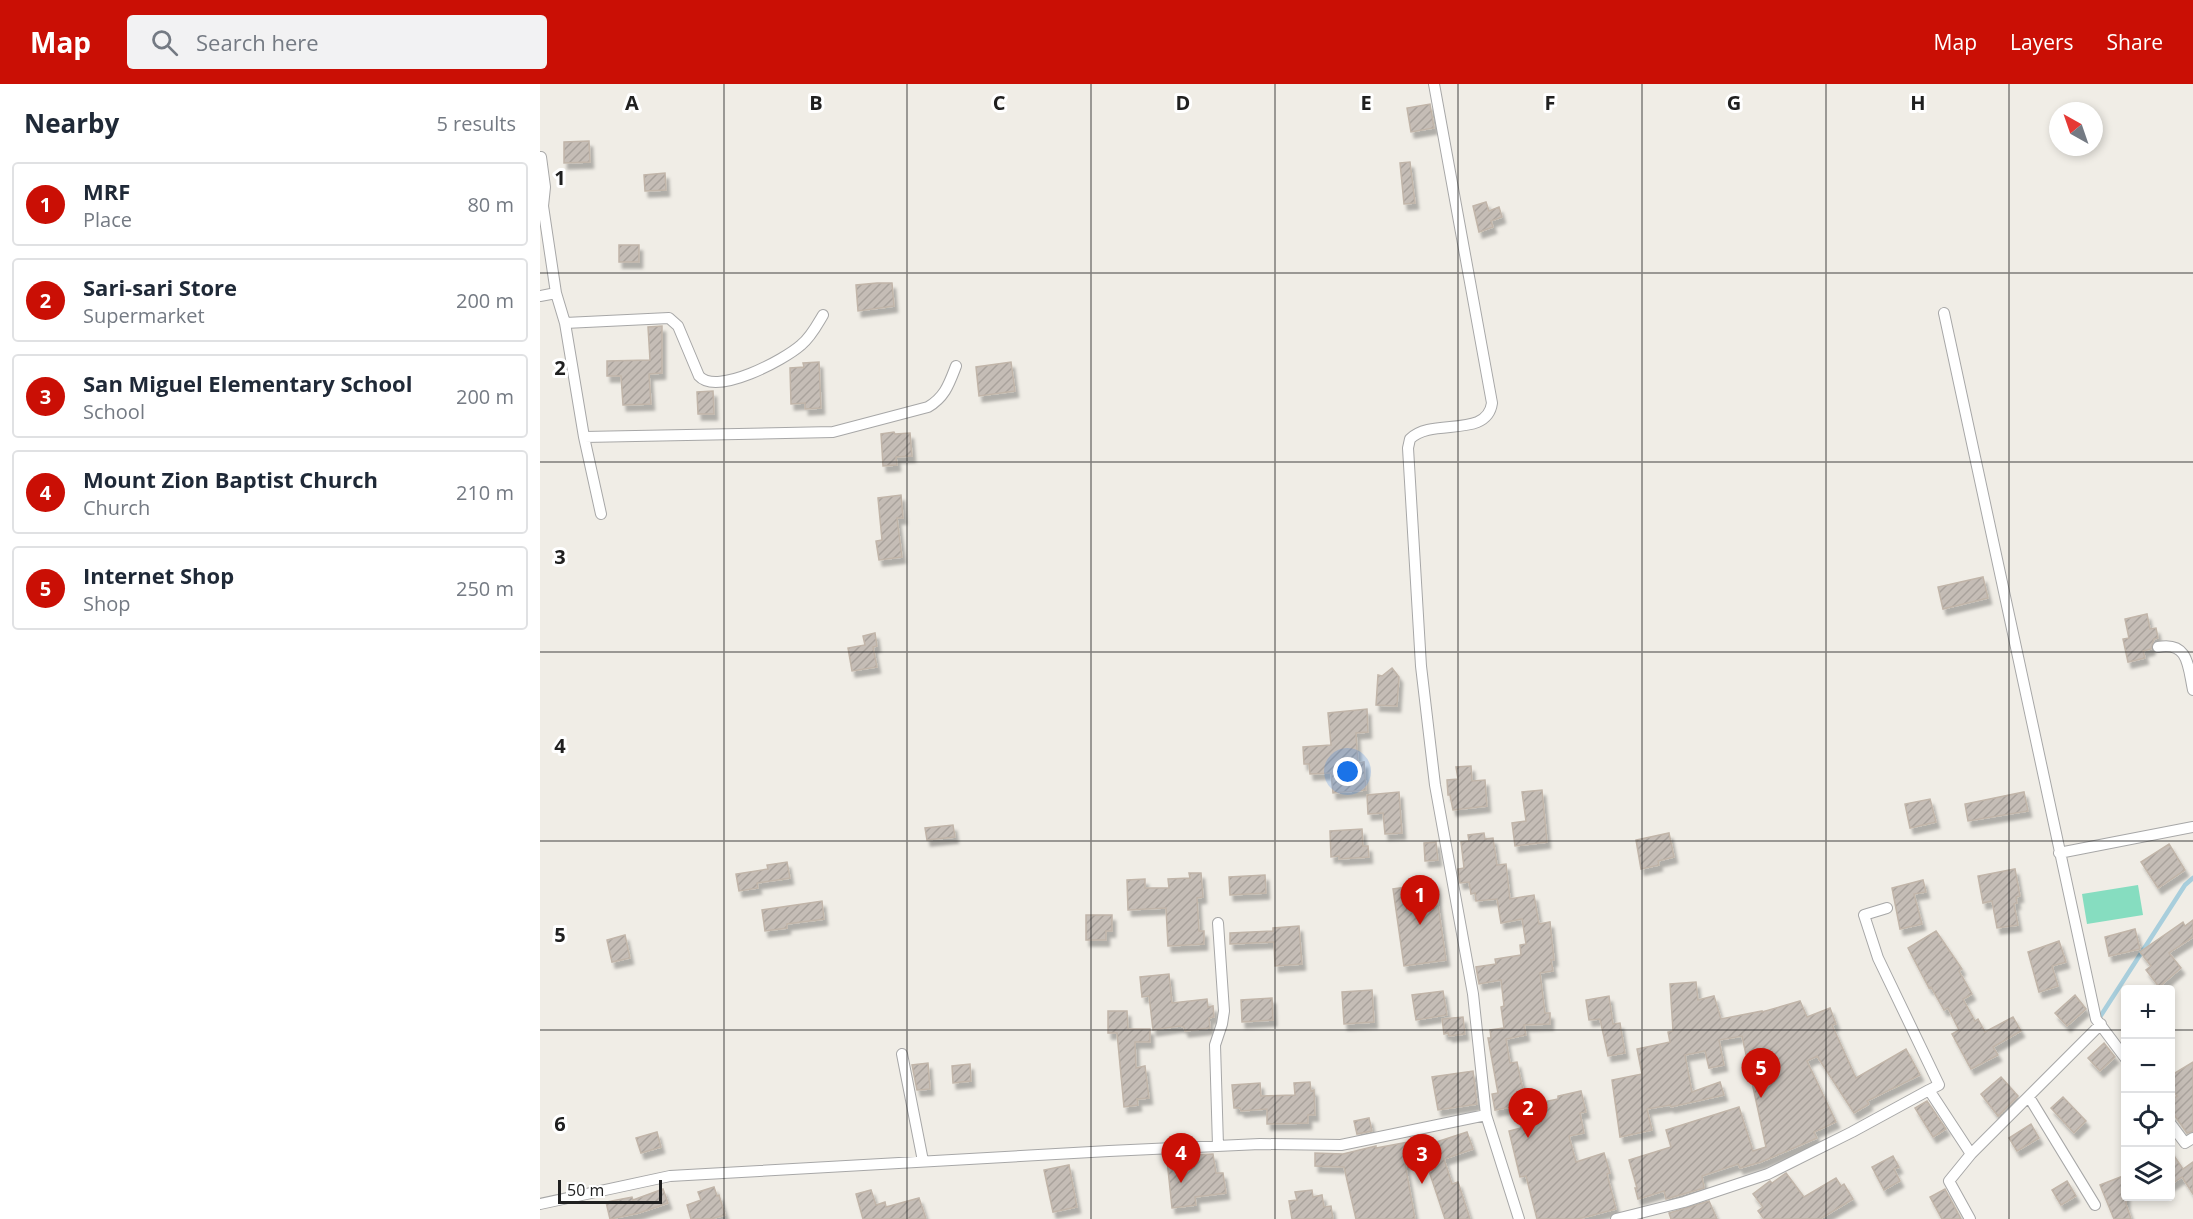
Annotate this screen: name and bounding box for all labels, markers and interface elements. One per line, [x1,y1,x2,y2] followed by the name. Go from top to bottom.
[127,15,547,69] search box
[30,23,91,61] text: Map
[148,26,181,59] icon: search
[196,27,319,57] text: Search here
[1934,28,1977,56] text: Map
[2010,28,2074,56] text: Layers
[2107,28,2163,56] text: Share
[625,89,639,116] text: A
[809,89,823,116] text: B
[993,89,1006,116] text: C
[1176,89,1190,116] text: D
[1360,89,1372,116] text: E
[1545,89,1555,116] text: F
[1727,89,1741,116] text: G
[1910,89,1926,116] text: H
[2049,102,2103,156] north arrow
[24,105,119,141] text: Nearby
[436,110,516,137] text: 5 results
[554,164,566,191] text: 1
[83,176,130,206] text: MRF
[40,191,51,218] text: 1
[467,191,514,218] text: 80 m
[83,206,132,233] text: Place
[83,272,237,302] text: Sari-sari Store
[40,287,51,314] text: 2
[456,287,514,314] text: 200 m
[83,302,205,329] text: Supermarket
[554,354,566,381] text: 2
[83,368,412,398] text: San Miguel Elementary School
[40,383,51,410] text: 3
[456,383,514,410] text: 200 m
[83,398,145,425] text: School
[83,464,378,494] text: Mount Zion Baptist Church
[40,479,51,506] text: 4
[456,479,514,506] text: 210 m
[83,494,150,521] text: Church
[554,543,566,570] text: 3
[83,560,234,590] text: Internet Shop
[40,575,51,602] text: 5
[456,575,514,602] text: 250 m
[83,590,131,617] text: Shop
[554,732,566,759] text: 4
[1333,757,1362,786] your location
[1400,876,1440,925] pin: 1
[554,921,566,948] text: 5
[2121,985,2175,1201] map controls
[2121,985,2175,1039] button: +
[2121,1039,2175,1093] button: −
[1742,1048,1780,1098] pin: 5
[1508,1088,1548,1138] pin: 2
[2121,1093,2175,1147] button: locate
[554,1110,566,1137] text: 6
[1162,1134,1200,1183] pin: 4
[1402,1134,1442,1184] pin: 3
[2121,1147,2175,1201] button: layers
[558,1177,662,1204] scale bar
[567,1179,604,1201] text: 50 m

